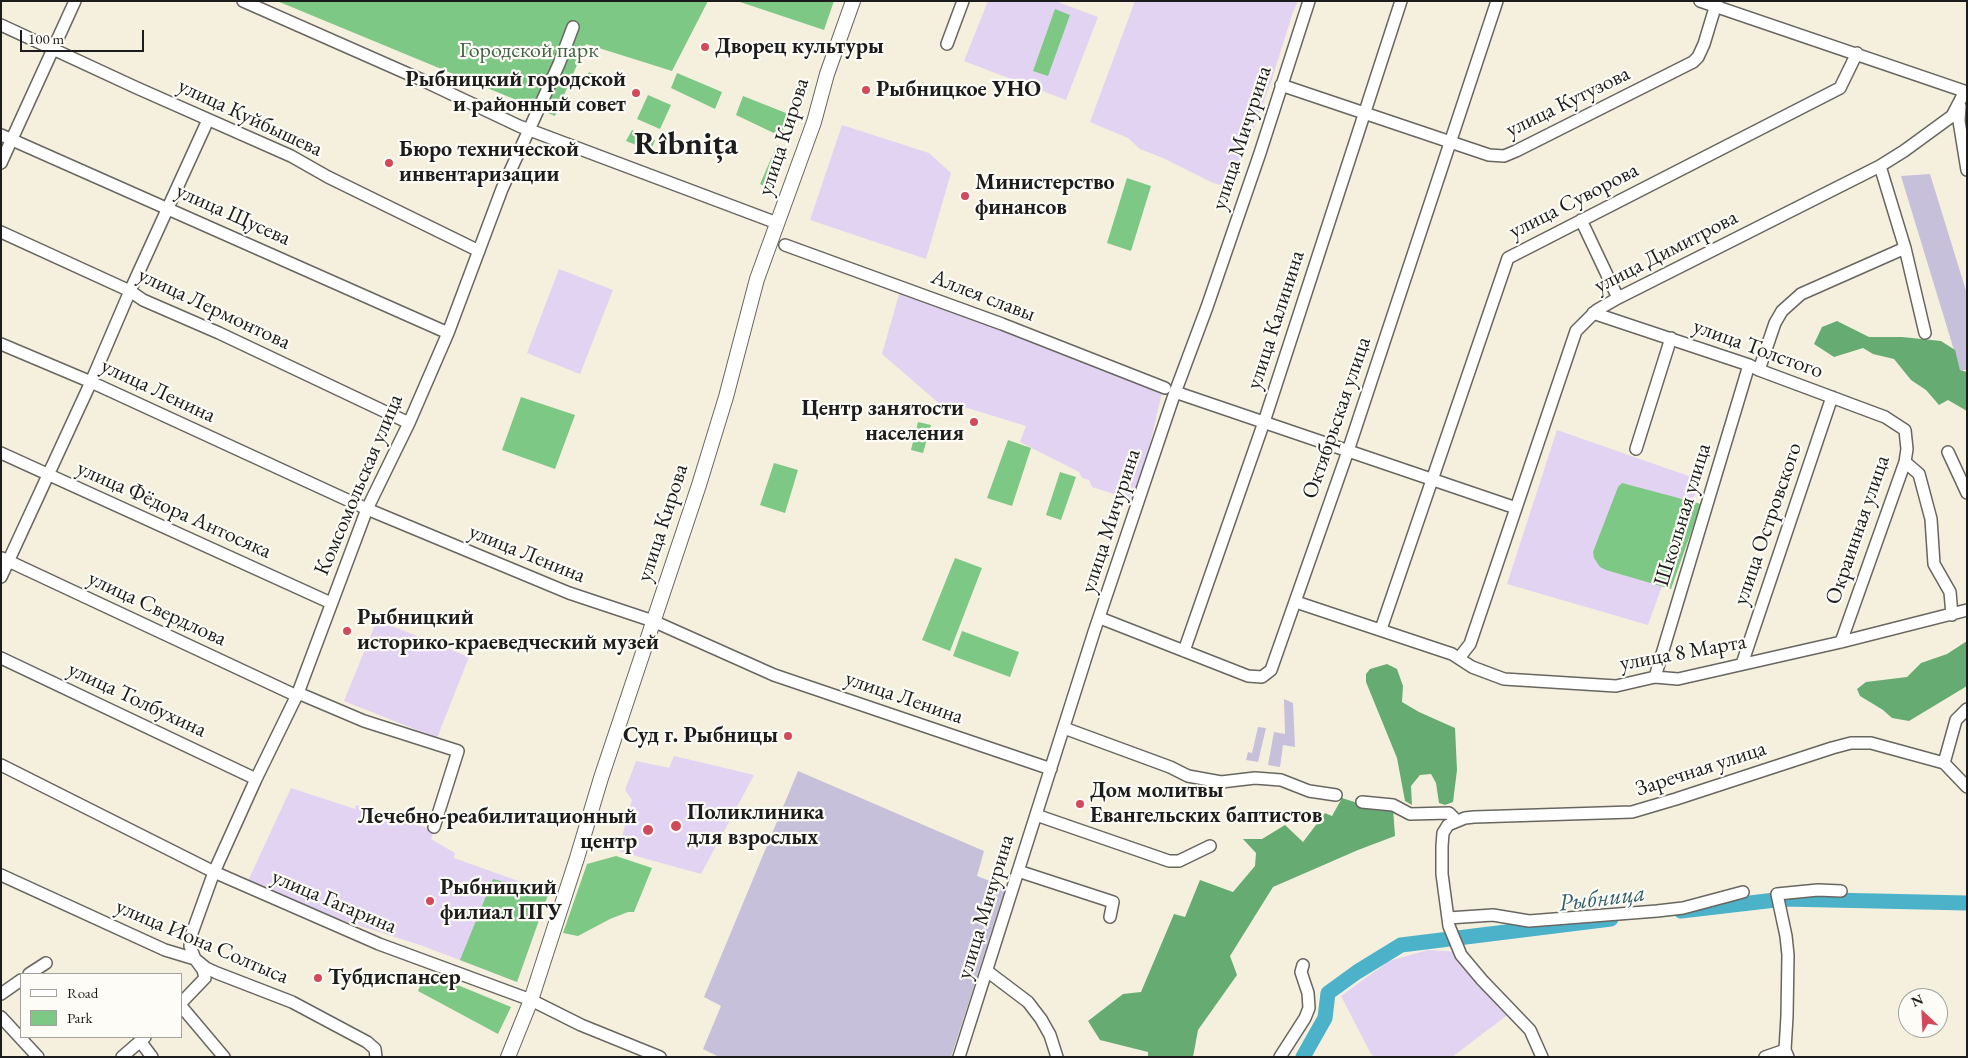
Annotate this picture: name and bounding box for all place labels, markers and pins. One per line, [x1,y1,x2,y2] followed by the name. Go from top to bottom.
[715,34,884,60] place label: Дворец культуры
[699,41,711,53] marker: Дворец культуры
[405,67,626,118] place label: Рыбницкий городской и районный совет
[876,77,1041,103] place label: Рыбницкое УНО
[860,84,872,96] marker: Рыбницкое УНО
[630,87,642,99] marker: Рыбницкий городской и районный совет
[399,137,579,188] place label: Бюро технической инвентаризации
[383,157,395,169] marker: Бюро технической инвентаризации
[975,170,1115,222] place label: Министерство финансов
[959,190,971,202] marker: Министерство финансов
[801,396,964,448] place label: Центр занятости населения
[968,416,980,428] marker: Центр занятости населения
[357,605,659,656] place label: Рыбницкий историко-краеведческий музей
[341,625,353,637] marker: Рыбницкий историко-краеведческий музей
[623,723,778,749] place label: Суд г. Рыбницы
[782,730,794,742] marker: Суд г. Рыбницы
[1090,778,1322,829] place label: Дом молитвы Евангельских баптистов
[1074,798,1086,810] marker: Дом молитвы Евангельских баптистов
[687,800,824,851] place label: Поликлиника для взрослых
[358,804,637,856] place label: Лечебно-реабилитационный центр
[669,819,683,833] marker: Поликлиника для взрослых
[641,823,655,837] marker: Лечебно-реабилитационный центр
[440,875,562,926] place label: Рыбницкий филиал ПГУ
[424,895,436,907] marker: Рыбницкий филиал ПГУ
[328,965,461,991] place label: Тубдиспансер
[312,972,324,984] marker: Тубдиспансер

